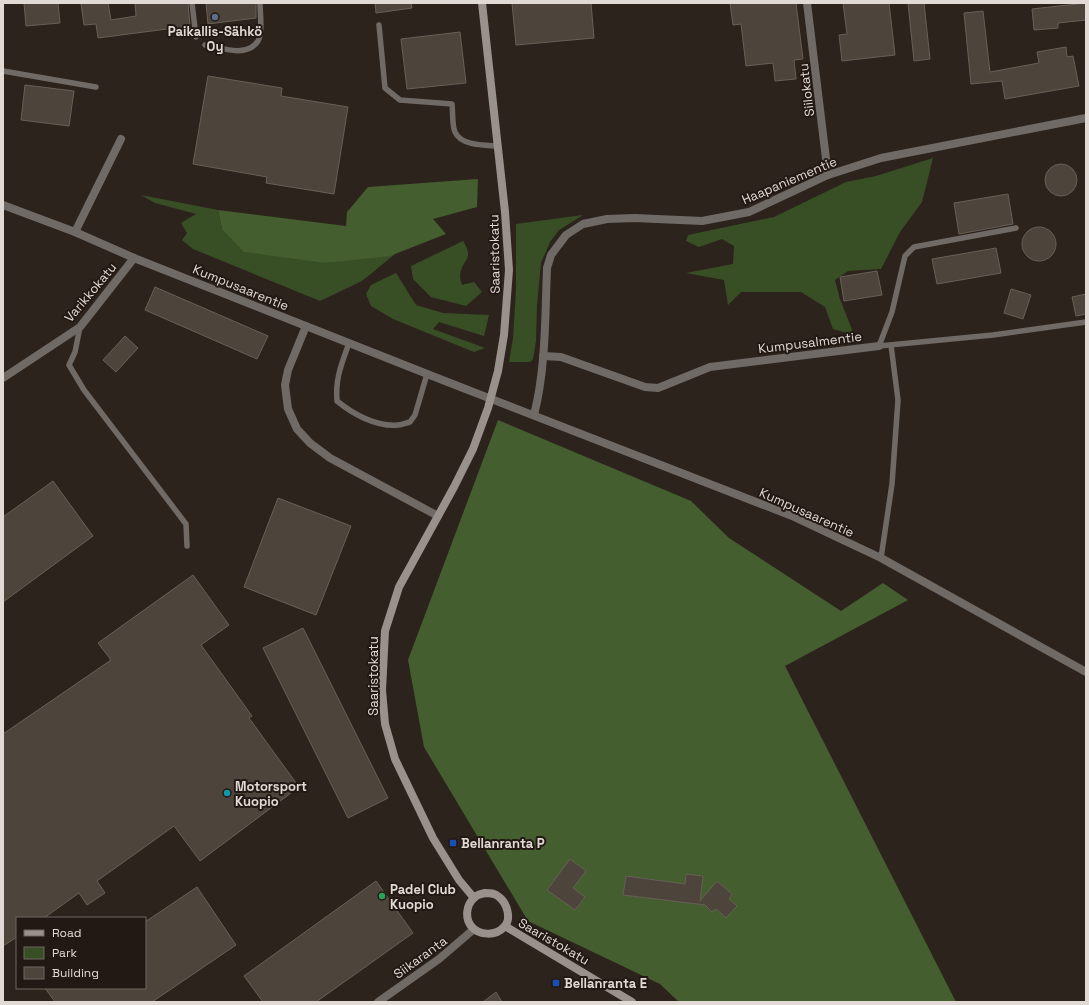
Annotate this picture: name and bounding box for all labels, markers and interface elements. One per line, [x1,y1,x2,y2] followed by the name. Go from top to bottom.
[210,12,220,22] marker: Paikallis-Sähkö Oy
[168,23,262,55] place label: Paikallis-Sähkö Oy
[795,62,818,117] street label: Siilokatu
[739,153,839,208] street label: Haapaniementie
[485,214,504,294] street label: Saaristokatu
[61,259,120,326] street label: Varikkokatu
[190,260,291,314] street label: Kumpusaarentie
[757,328,863,357] street label: Kumpusalmentie
[757,484,857,541] street label: Kumpusaarentie
[365,636,382,716] street label: Saaristokatu
[235,778,307,810] place label: Motorsport Kuopio
[222,788,232,798] marker: Motorsport Kuopio
[461,835,545,852] place label: Bellanranta P
[448,838,458,848] marker: Bellanranta P
[390,881,456,913] place label: Padel Club Kuopio
[377,891,387,901] marker: Padel Club Kuopio
[515,914,592,969] street label: Saaristokatu
[16,917,146,989] legend
[52,925,81,941] text: Road
[390,932,451,983] street label: Siikaranta
[52,945,77,961] text: Park
[52,965,99,981] text: Building
[564,975,647,992] place label: Bellanranta E
[551,978,561,988] marker: Bellanranta E

